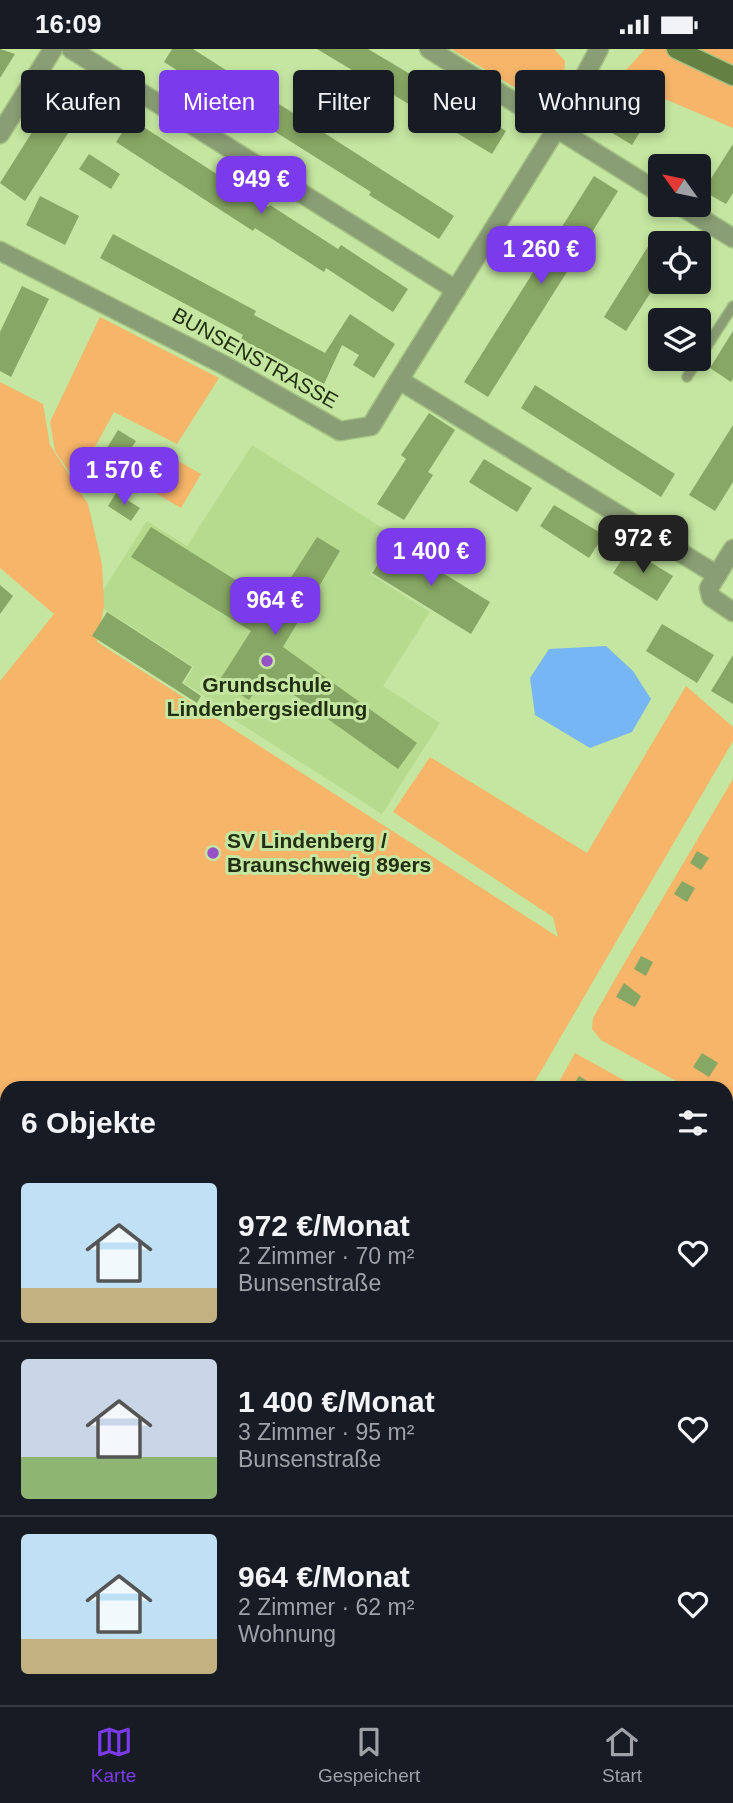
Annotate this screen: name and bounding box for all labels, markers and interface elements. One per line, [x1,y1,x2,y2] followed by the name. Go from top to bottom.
[35,9,102,39] text: 16:09
[21,70,145,133] chip: Kaufen
[159,70,279,133] chip: Mieten
[293,70,394,133] chip: Filter
[408,70,501,133] chip: Neu
[515,70,665,133] chip: Wohnung
[648,154,710,217] north arrow
[648,154,711,371] map controls
[212,157,310,216] pin: 949 €
[232,166,290,192] text: 949 €
[476,226,606,286] pin: 1 260 €
[648,231,711,294] button: locate
[503,236,579,262] text: 1 260 €
[169,303,342,413] street label: BUNSENSTRASSE
[648,308,711,371] button: layers
[59,447,189,507] pin: 1 570 €
[86,457,162,483] text: 1 570 €
[594,515,692,575] pin: 972 €
[614,525,672,551] text: 972 €
[366,529,496,588] pin: 1 400 €
[393,538,469,564] text: 1 400 €
[226,577,324,637] pin: 964 €
[246,587,304,613] text: 964 €
[259,653,275,669] marker: Grundschule Lindenbergsiedlung
[167,673,367,720] place label: Grundschule Lindenbergsiedlung
[227,829,431,876] place label: SV Lindenberg / Braunschweig 89ers
[205,845,221,861] marker: SV Lindenberg / Braunschweig 89ers
[674,1104,712,1142] icon: filters
[21,1106,156,1139] text: 6 Objekte
[238,1209,410,1242] text: 972 €/Monat
[77,1211,161,1295] icon: home
[674,1234,712,1272] icon: heart
[238,1243,414,1269] text: 2 Zimmer · 70 m²
[238,1270,381,1296] text: Bunsenstraße
[238,1385,435,1418] text: 1 400 €/Monat
[77,1387,161,1471] icon: home
[674,1410,712,1448] icon: heart
[238,1419,414,1445] text: 3 Zimmer · 95 m²
[238,1446,381,1472] text: Bunsenstraße
[238,1560,410,1593] text: 964 €/Monat
[77,1562,161,1646] icon: home
[674,1585,712,1623] icon: heart
[238,1594,414,1620] text: 2 Zimmer · 62 m²
[238,1621,336,1647] text: Wohnung
[91,1723,136,1787] tab: Karte
[318,1723,420,1787] tab: Gespeichert
[602,1723,642,1787] tab: Start

